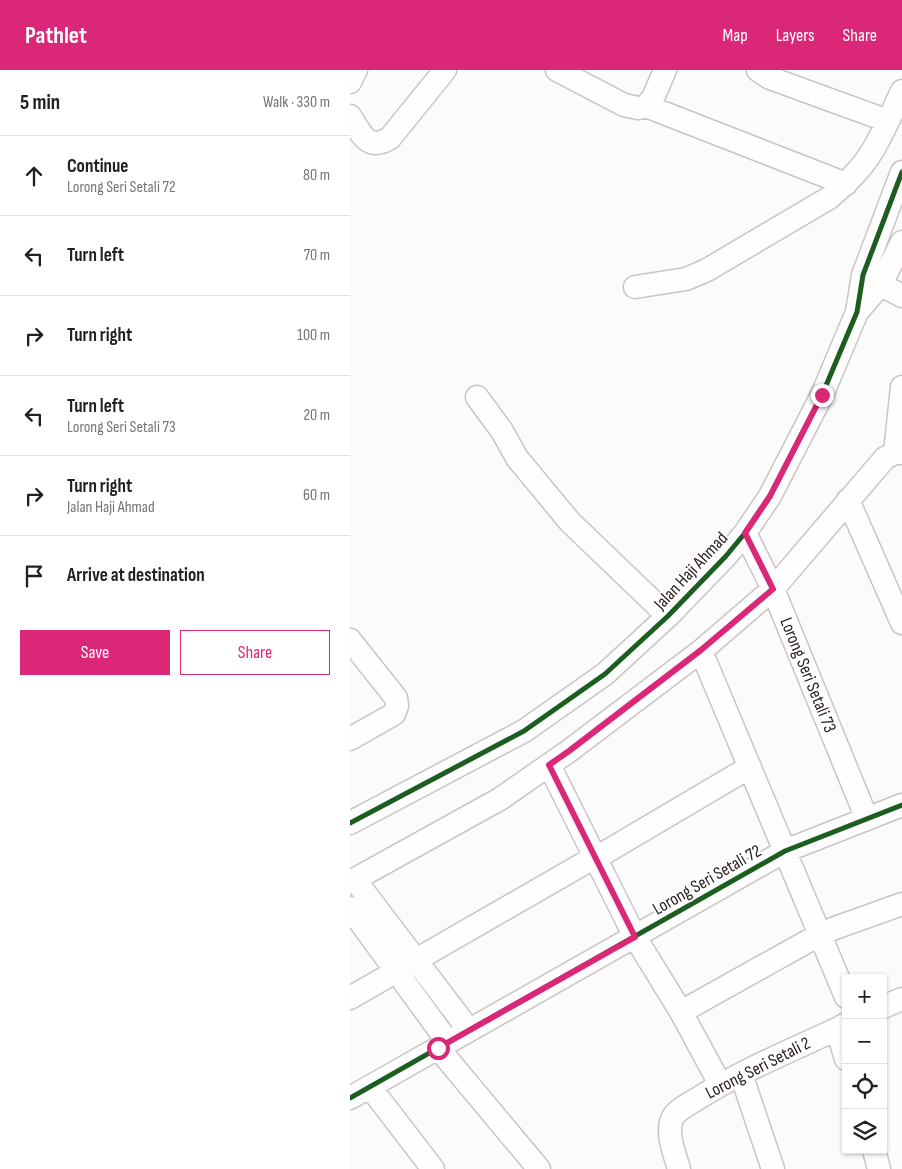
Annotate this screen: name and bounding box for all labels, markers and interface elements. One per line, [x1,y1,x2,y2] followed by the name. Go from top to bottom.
[25,21,87,50] text: Pathlet
[723,25,748,46] text: Map
[776,25,815,46] text: Layers
[843,25,877,46] text: Share
[20,90,60,115] text: 5 min
[263,93,330,112] text: Walk · 330 m
[67,155,128,178] text: Continue
[20,162,48,190] icon: ahead
[303,166,330,185] text: 80 m
[67,178,176,197] text: Lorong Seri Setali 72
[20,242,48,270] icon: left
[67,244,124,267] text: Turn left
[304,246,330,265] text: 70 m
[20,322,48,350] icon: right
[67,324,132,347] text: Turn right
[297,326,330,345] text: 100 m
[811,384,834,407] route end
[67,395,124,418] text: Turn left
[20,402,48,430] icon: left
[303,406,330,425] text: 20 m
[67,418,176,437] text: Lorong Seri Setali 73
[67,475,132,498] text: Turn right
[20,482,48,510] icon: right
[303,486,330,505] text: 60 m
[67,498,155,517] text: Jalan Haji Ahmad
[649,528,732,615] street label: Jalan Haji Ahmad
[20,562,48,590] icon: arrive
[67,564,205,587] text: Arrive at destination
[775,614,841,736] street label: Lorong Seri Setali 73
[20,630,170,675] button: Save
[180,630,330,675] button: Share
[649,840,765,920] street label: Lorong Seri Setali 72
[842,974,887,1154] map controls
[842,974,887,1019] button: +
[842,1019,887,1064] button: −
[702,1033,814,1103] street label: Lorong Seri Setali 2
[427,1037,450,1060] route start
[842,1064,887,1109] button: locate
[842,1109,887,1154] button: layers

